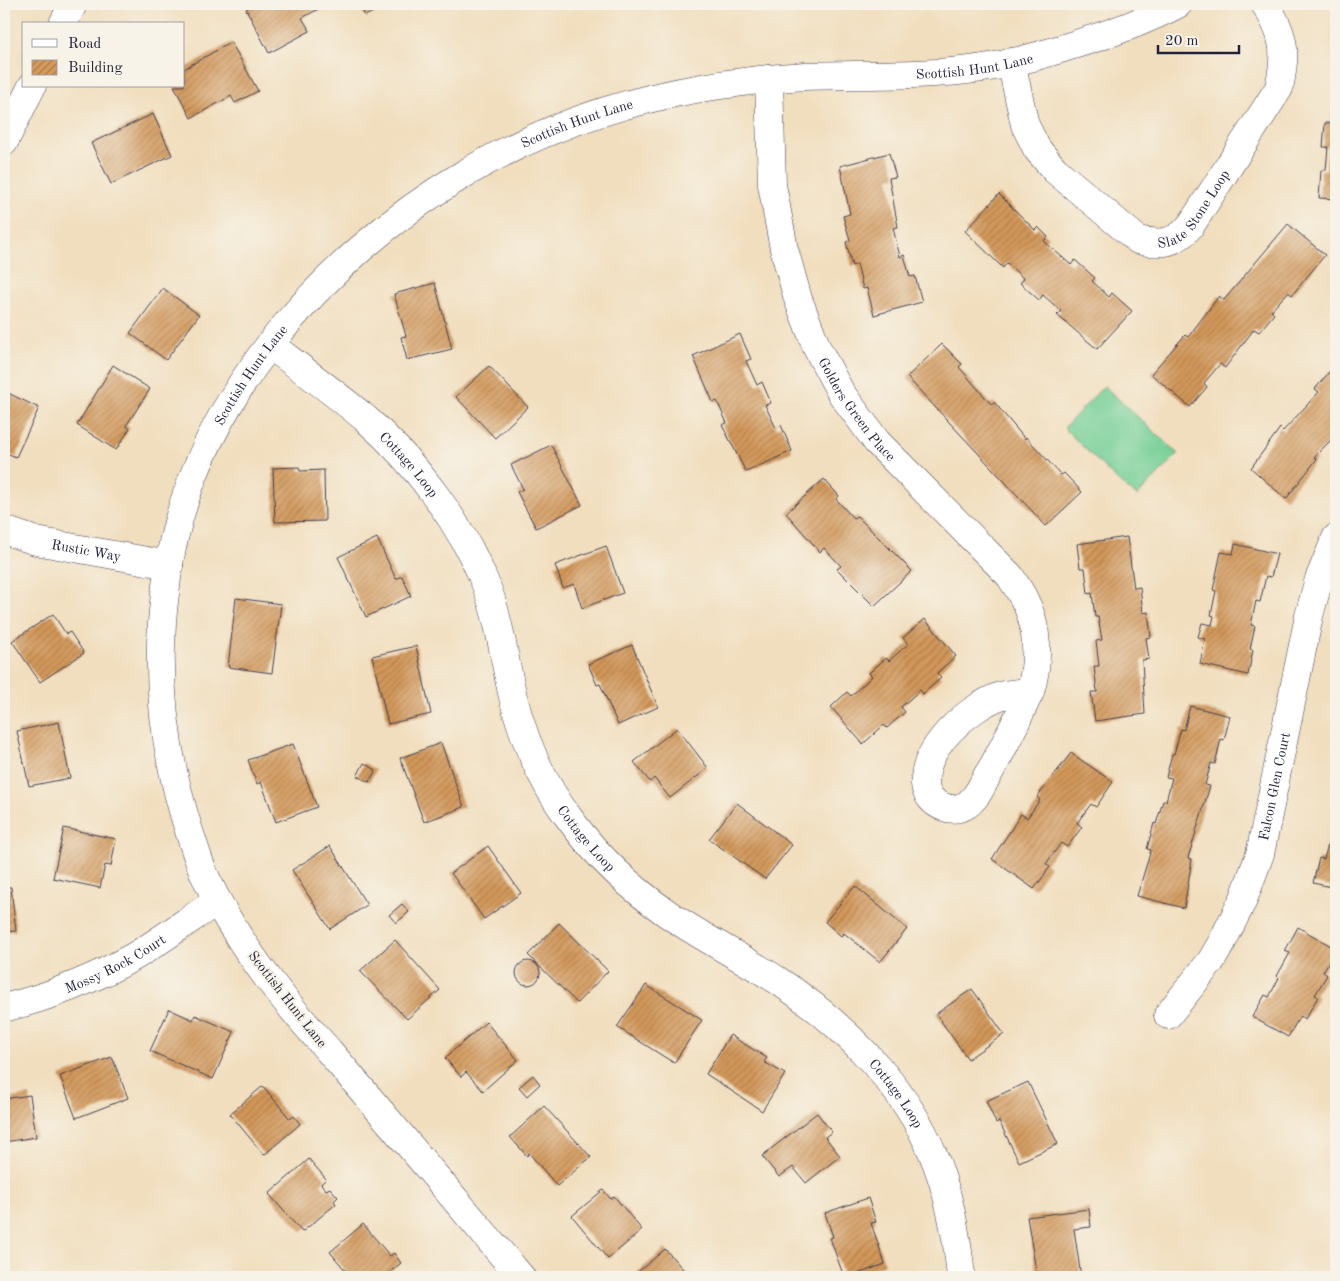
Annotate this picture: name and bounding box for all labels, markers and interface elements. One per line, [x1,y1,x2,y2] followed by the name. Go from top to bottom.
[22,22,185,88] legend
[1158,22,1239,54] scale bar
[1165,34,1199,49] text: 20 m
[68,37,102,52] text: Road
[916,52,1035,82] street label: Scottish Hunt Lane
[68,61,123,76] text: Building
[519,97,635,151] street label: Scottish Hunt Lane
[1157,168,1232,251] street label: Slate Stone Loop
[213,323,290,428] street label: Scottish Hunt Lane
[815,355,898,464] street label: Golders Green Place
[377,430,440,500] street label: Cottage Loop
[50,538,123,564] street label: Rustic Way
[1257,731,1293,842] street label: Falcon Glen Court
[554,803,617,875] street label: Cottage Loop
[63,932,168,996] street label: Mossy Rock Court
[245,949,329,1050] street label: Scottish Hunt Lane
[866,1057,925,1131] street label: Cottage Loop

